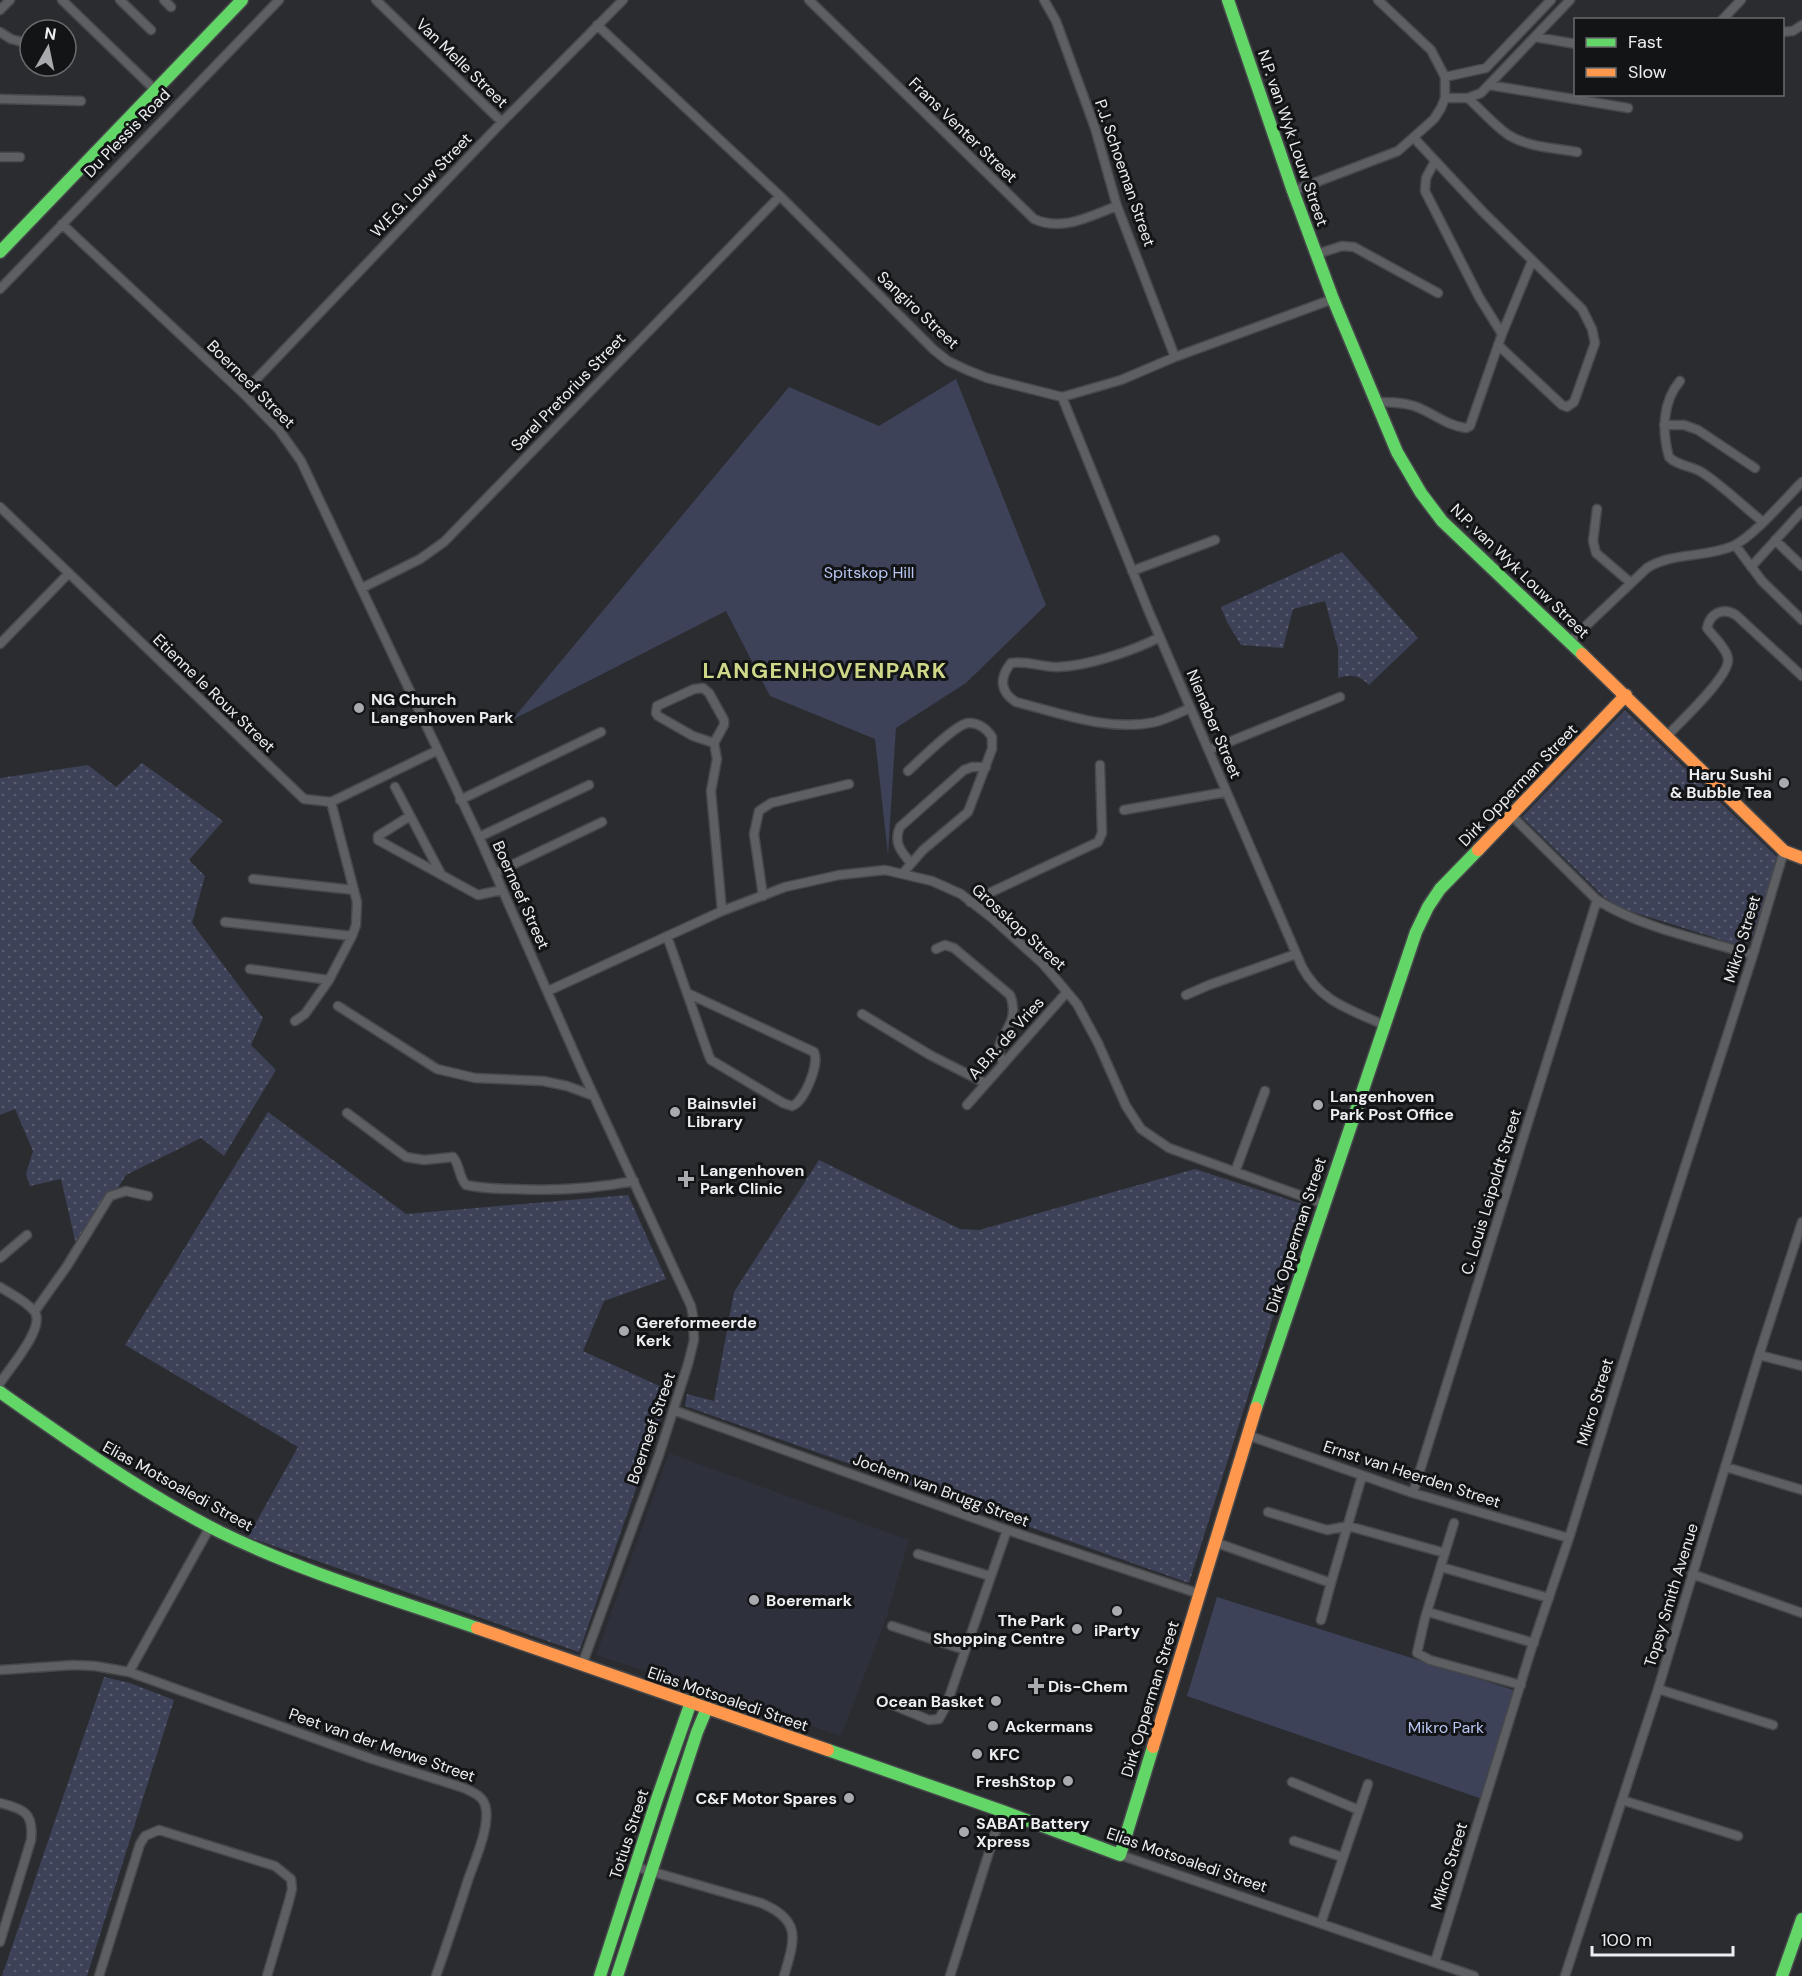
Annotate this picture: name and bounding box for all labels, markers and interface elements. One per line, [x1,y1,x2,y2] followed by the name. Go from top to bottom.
[411,14,513,112] street label: Van Melle Street
[18,18,78,78] north arrow
[1574,18,1784,96] legend
[43,22,58,45] text: N
[1628,30,1663,54] text: Fast
[1253,47,1333,229] street label: N.P. van Wyk Louw Street
[1628,60,1667,84] text: Slow
[904,73,1022,187] street label: Frans Venter Street
[79,84,175,182] street label: Du Plessis Road
[1090,97,1160,249] street label: P.J. Schoeman Street
[366,128,476,242] street label: W.E.G. Louw Street
[873,267,963,353] street label: Sangiro Street
[506,328,630,456] street label: Sarel Pretorius Street
[202,335,300,433] street label: Boerneef Street
[1446,499,1594,643] street label: N.P. van Wyk Louw Street
[824,562,914,583] park label: Spitskop Hill
[148,629,280,757] street label: Etienne le Roux Street
[703,656,948,685] district label: LANGENHOVENPARK
[1182,666,1246,782] street label: Nienaber Street
[371,689,514,728] place label: NG Church Langenhoven Park
[352,701,366,715] marker: NG Church Langenhoven Park
[1454,719,1582,851] street label: Dirk Opperman Street
[1670,764,1772,803] place label: Haru Sushi & Bubble Tea
[1777,776,1791,790] marker: Haru Sushi & Bubble Tea
[488,837,554,953] street label: Boerneef Street
[967,879,1071,975] street label: Grosskop Street
[1719,893,1765,985] street label: Mikro Street
[963,992,1049,1084] street label: A.B.R. de Vries
[1330,1086,1454,1125] place label: Langenhoven Park Post Office
[687,1093,756,1132] place label: Bainsvlei Library
[1311,1098,1325,1112] marker: Langenhoven Park Post Office
[668,1105,682,1119] marker: Bainsvlei Library
[1456,1107,1526,1277] street label: C. Louis Leipoldt Street
[1261,1155,1331,1315] street label: Dirk Opperman Street
[700,1160,804,1199] place label: Langenhoven Park Clinic
[677,1170,695,1188] marker: Langenhoven Park Clinic
[636,1312,757,1351] place label: Gereformeerde Kerk
[617,1324,631,1338] marker: Gereformeerde Kerk
[1572,1356,1618,1448] street label: Mikro Street
[622,1369,680,1487] street label: Boerneef Street
[1321,1435,1503,1513] street label: Ernst van Heerden Street
[99,1436,257,1536] street label: Elias Motsoaledi Street
[850,1448,1032,1532] street label: Jochem van Brugg Street
[1639,1521,1703,1669] street label: Topsy Smith Avenue
[766,1590,853,1611] place label: Boeremark
[747,1593,761,1607] marker: Boeremark
[1110,1604,1124,1618] marker: iParty
[933,1610,1066,1649] place label: The Park Shopping Centre
[1116,1618,1184,1780] street label: Dirk Opperman Street
[1094,1620,1140,1641] place label: iParty
[1070,1622,1084,1636] marker: The Park Shopping Centre
[645,1662,811,1736] street label: Elias Motsoaledi Street
[1048,1676,1128,1697] place label: Dis-Chem
[1029,1679,1043,1693] marker: Dis-Chem
[876,1691,984,1712] place label: Ocean Basket
[989,1694,1003,1708] marker: Ocean Basket
[286,1703,478,1787] street label: Peet van der Merwe Street
[1005,1716,1093,1737] place label: Ackermans
[1408,1717,1484,1738] park label: Mikro Park
[986,1719,1000,1733] marker: Ackermans
[989,1744,1020,1765] place label: KFC
[970,1747,984,1761] marker: KFC
[976,1771,1056,1792] place label: FreshStop
[1061,1774,1075,1788] marker: FreshStop
[605,1786,653,1882] street label: Totius Street
[696,1788,837,1809] place label: C&F Motor Spares
[842,1791,856,1805] marker: C&F Motor Spares
[976,1813,1090,1852] place label: SABAT Battery Xpress
[1426,1820,1472,1912] street label: Mikro Street
[1104,1823,1270,1897] street label: Elias Motsoaledi Street
[957,1825,971,1839] marker: SABAT Battery Xpress
[1592,1919,1733,1957] scale bar
[1601,1928,1652,1952] text: 100 m

